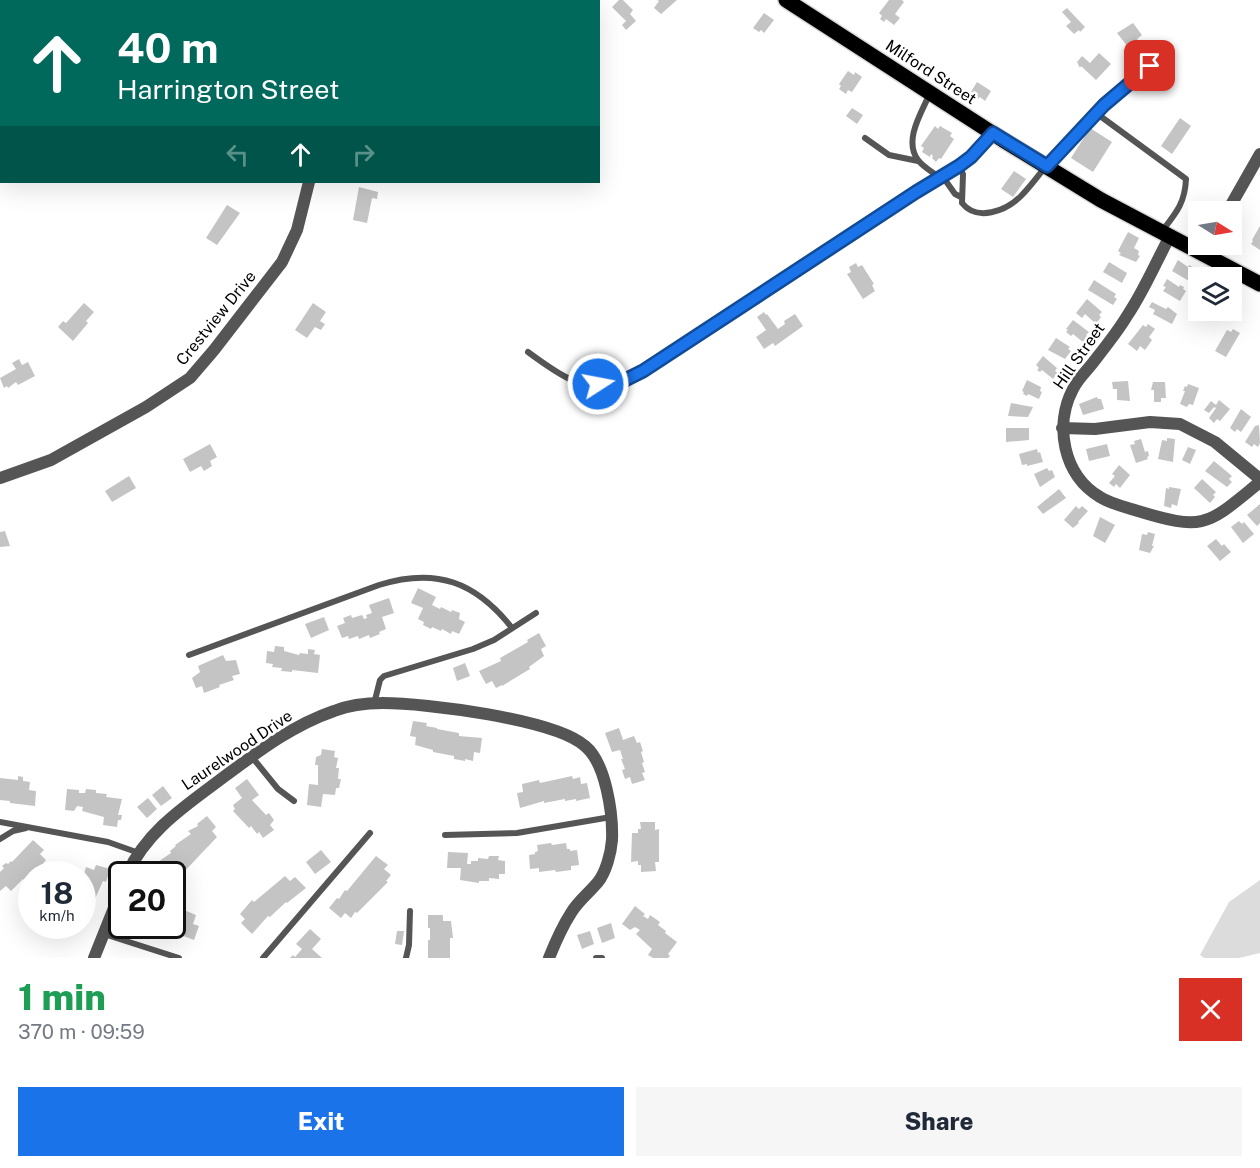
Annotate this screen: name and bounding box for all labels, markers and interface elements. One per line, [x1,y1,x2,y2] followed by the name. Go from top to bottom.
[117,23,219,72] text: 40 m
[18,24,96,102] icon: ahead
[882,36,980,108] street label: Milford Street
[1124,40,1175,91] pin
[1133,49,1166,82] icon: arrive
[117,73,339,105] text: Harrington Street
[221,138,254,171] icon: left
[284,138,317,171] icon: ahead
[347,138,380,171] icon: right
[1188,201,1242,255] north arrow
[1188,201,1242,321] map controls
[172,267,260,369] street label: Crestview Drive
[1188,267,1242,321] button: layers
[1049,319,1109,393] street label: Hill Street
[566,352,630,416] position arrow
[178,706,296,794] street label: Laurelwood Drive
[108,861,186,939] speed limit sign: 20
[41,875,73,911] text: 18
[39,907,75,924] text: km/h
[18,976,106,1018] text: 1 min
[1179,978,1242,1041] button: close
[18,1020,145,1044] text: 370 m · 09:59
[18,1087,624,1156] button: Exit
[636,1087,1242,1156] button: Share

